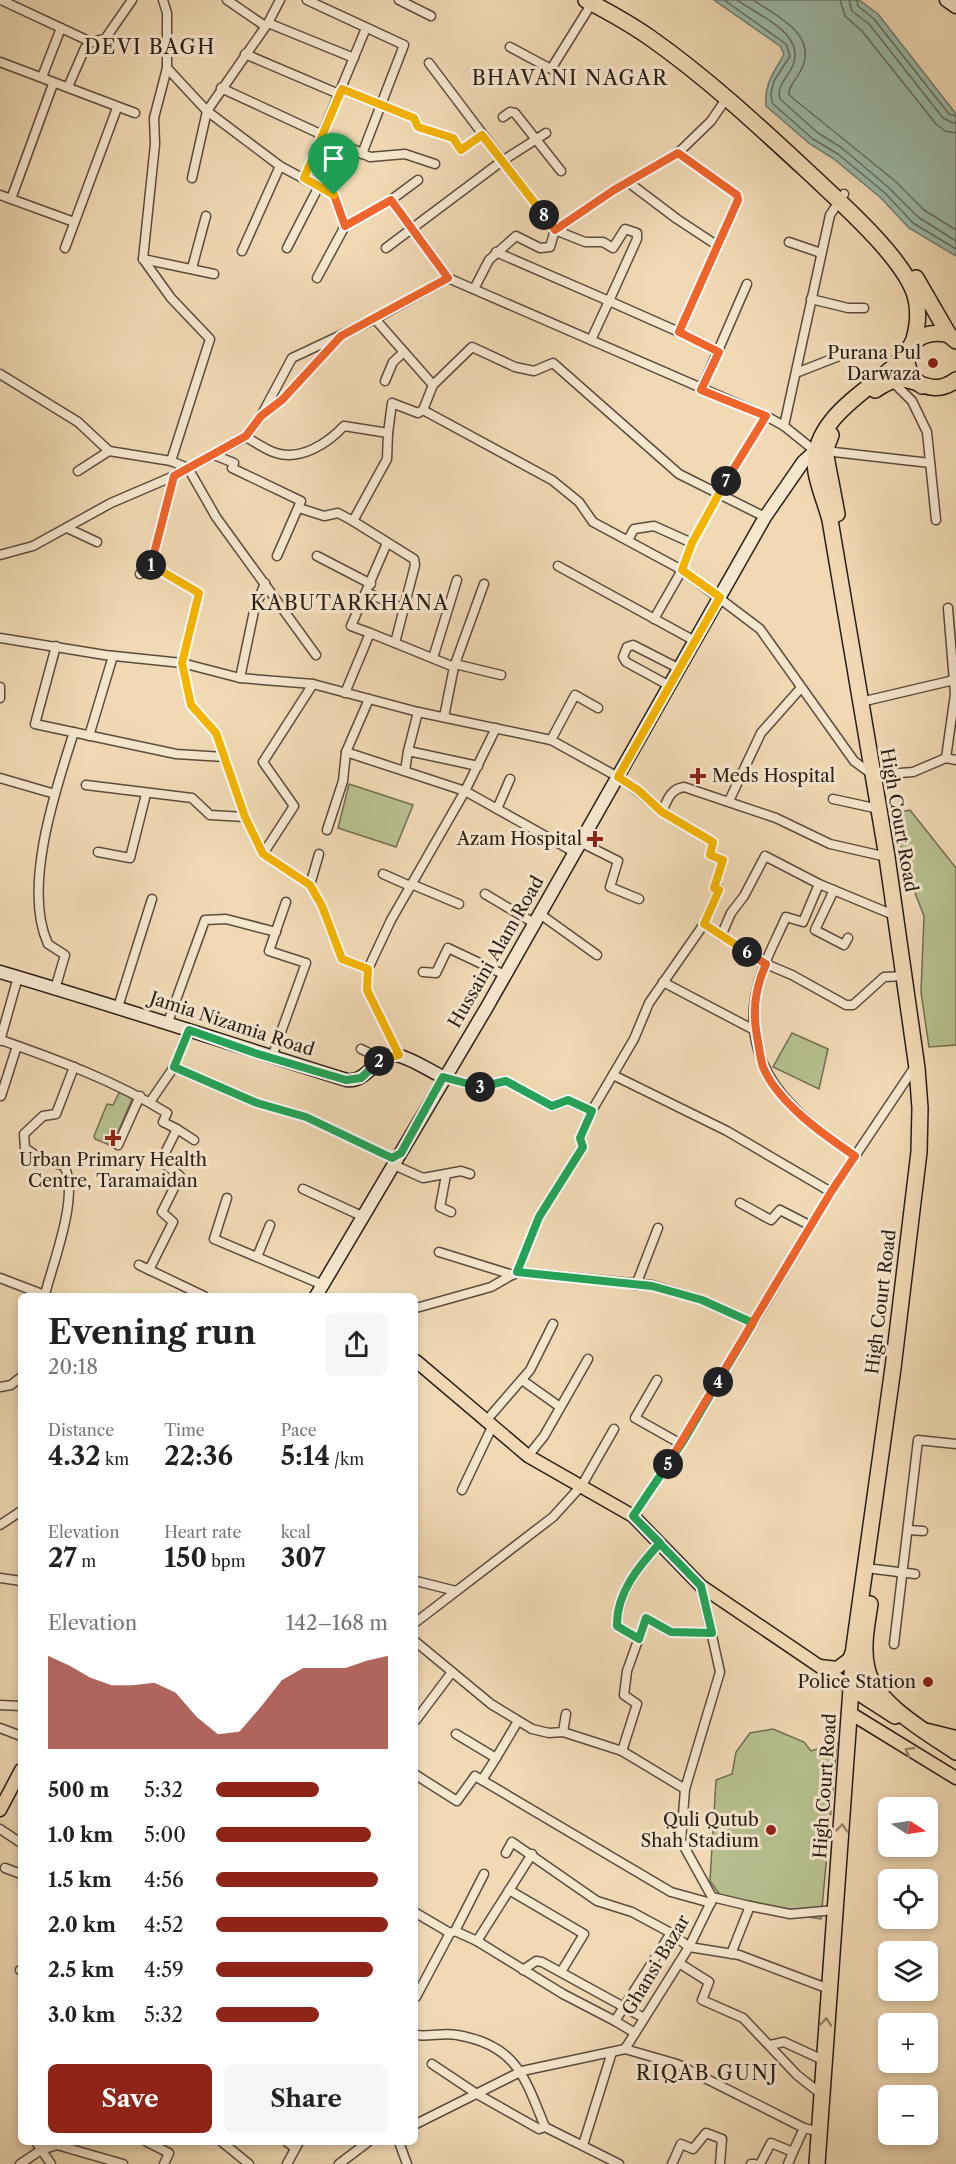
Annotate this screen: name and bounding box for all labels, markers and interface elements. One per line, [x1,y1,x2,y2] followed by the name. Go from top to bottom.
[84,35,216,59] district label: DEVI BAGH
[472,66,668,90] district label: BHAVANI NAGAR
[308,133,359,195] pin
[317,142,350,175] icon: arrive
[529,200,559,230] pin: 8
[539,205,549,225] text: 8
[827,342,921,385] place label: Purana Pul Darwaza
[926,356,940,370] marker: Purana Pul Darwaza
[711,466,741,496] pin: 7
[722,471,730,491] text: 7
[136,550,166,580] pin: 1
[147,555,155,575] text: 1
[250,591,450,615] district label: KABUTARKHANA
[876,746,922,894] street label: High Court Road
[712,765,835,787] place label: Meds Hospital
[689,767,707,785] marker: Meds Hospital
[456,828,582,850] place label: Azam Hospital
[586,830,604,848] marker: Azam Hospital
[443,872,549,1032] street label: Hussaini Alam Road
[732,937,762,967] pin: 6
[742,942,752,962] text: 6
[144,986,317,1061] street label: Jamia Nizamia Road
[364,1046,394,1076] pin: 2
[374,1051,384,1071] text: 2
[465,1072,495,1102] pin: 3
[475,1077,485,1097] text: 3
[104,1129,122,1147] marker: Urban Primary Health Centre, Taramaidan
[19,1149,207,1192] place label: Urban Primary Health Centre, Taramaidan
[861,1228,901,1376] street label: High Court Road
[48,1312,256,1353] text: Evening run
[325,1313,388,1376] button: share
[48,1355,98,1379] text: 20:18
[703,1367,733,1397] pin: 4
[713,1372,723,1392] text: 4
[48,1420,114,1440] text: Distance
[164,1420,205,1440] text: Time
[281,1420,317,1440] text: Pace
[48,1440,101,1472] text: 4.32
[164,1440,233,1472] text: 22:36
[281,1440,330,1472] text: 5:14
[101,1449,129,1469] text: km
[330,1449,364,1469] text: /km
[653,1449,683,1479] pin: 5
[664,1454,672,1474] text: 5
[48,1522,119,1542] text: Elevation
[164,1522,241,1542] text: Heart rate
[281,1522,311,1542] text: kcal
[48,1542,77,1574] text: 27
[164,1542,207,1574] text: 150
[281,1542,325,1574] text: 307
[77,1551,96,1571] text: m
[207,1551,246,1571] text: bpm
[48,1611,137,1635] text: Elevation
[286,1611,388,1635] text: 142–168 m
[798,1671,916,1693] place label: Police Station
[921,1675,935,1689] marker: Police Station
[809,1713,841,1859] street label: High Court Road
[905,1746,916,1758] one-way arrow
[48,1778,109,1802] text: 500 m
[144,1778,183,1802] text: 5:32
[878,1797,938,1857] north arrow
[878,1797,938,2145] map controls
[640,1809,759,1852] place label: Quli Qutub Shah Stadium
[48,1823,113,1847] text: 1.0 km
[144,1823,186,1847] text: 5:00
[764,1823,778,1837] marker: Quli Qutub Shah Stadium
[835,1823,848,1832] one-way arrow
[48,1868,112,1892] text: 1.5 km
[144,1868,184,1892] text: 4:56
[878,1869,938,1929] button: locate
[617,1911,695,2019] street label: Ghansi Bazar
[48,1913,116,1937] text: 2.0 km
[144,1913,184,1937] text: 4:52
[878,1941,938,2001] button: layers
[48,1958,115,1982] text: 2.5 km
[144,1958,184,1982] text: 4:59
[48,2003,115,2027] text: 3.0 km
[144,2003,183,2027] text: 5:32
[878,2013,938,2073] button: +
[819,2017,832,2026] one-way arrow
[636,2061,778,2085] district label: RIQAB GUNJ
[48,2064,212,2133] button: Save
[224,2064,388,2133] button: Share
[878,2085,938,2145] button: −

